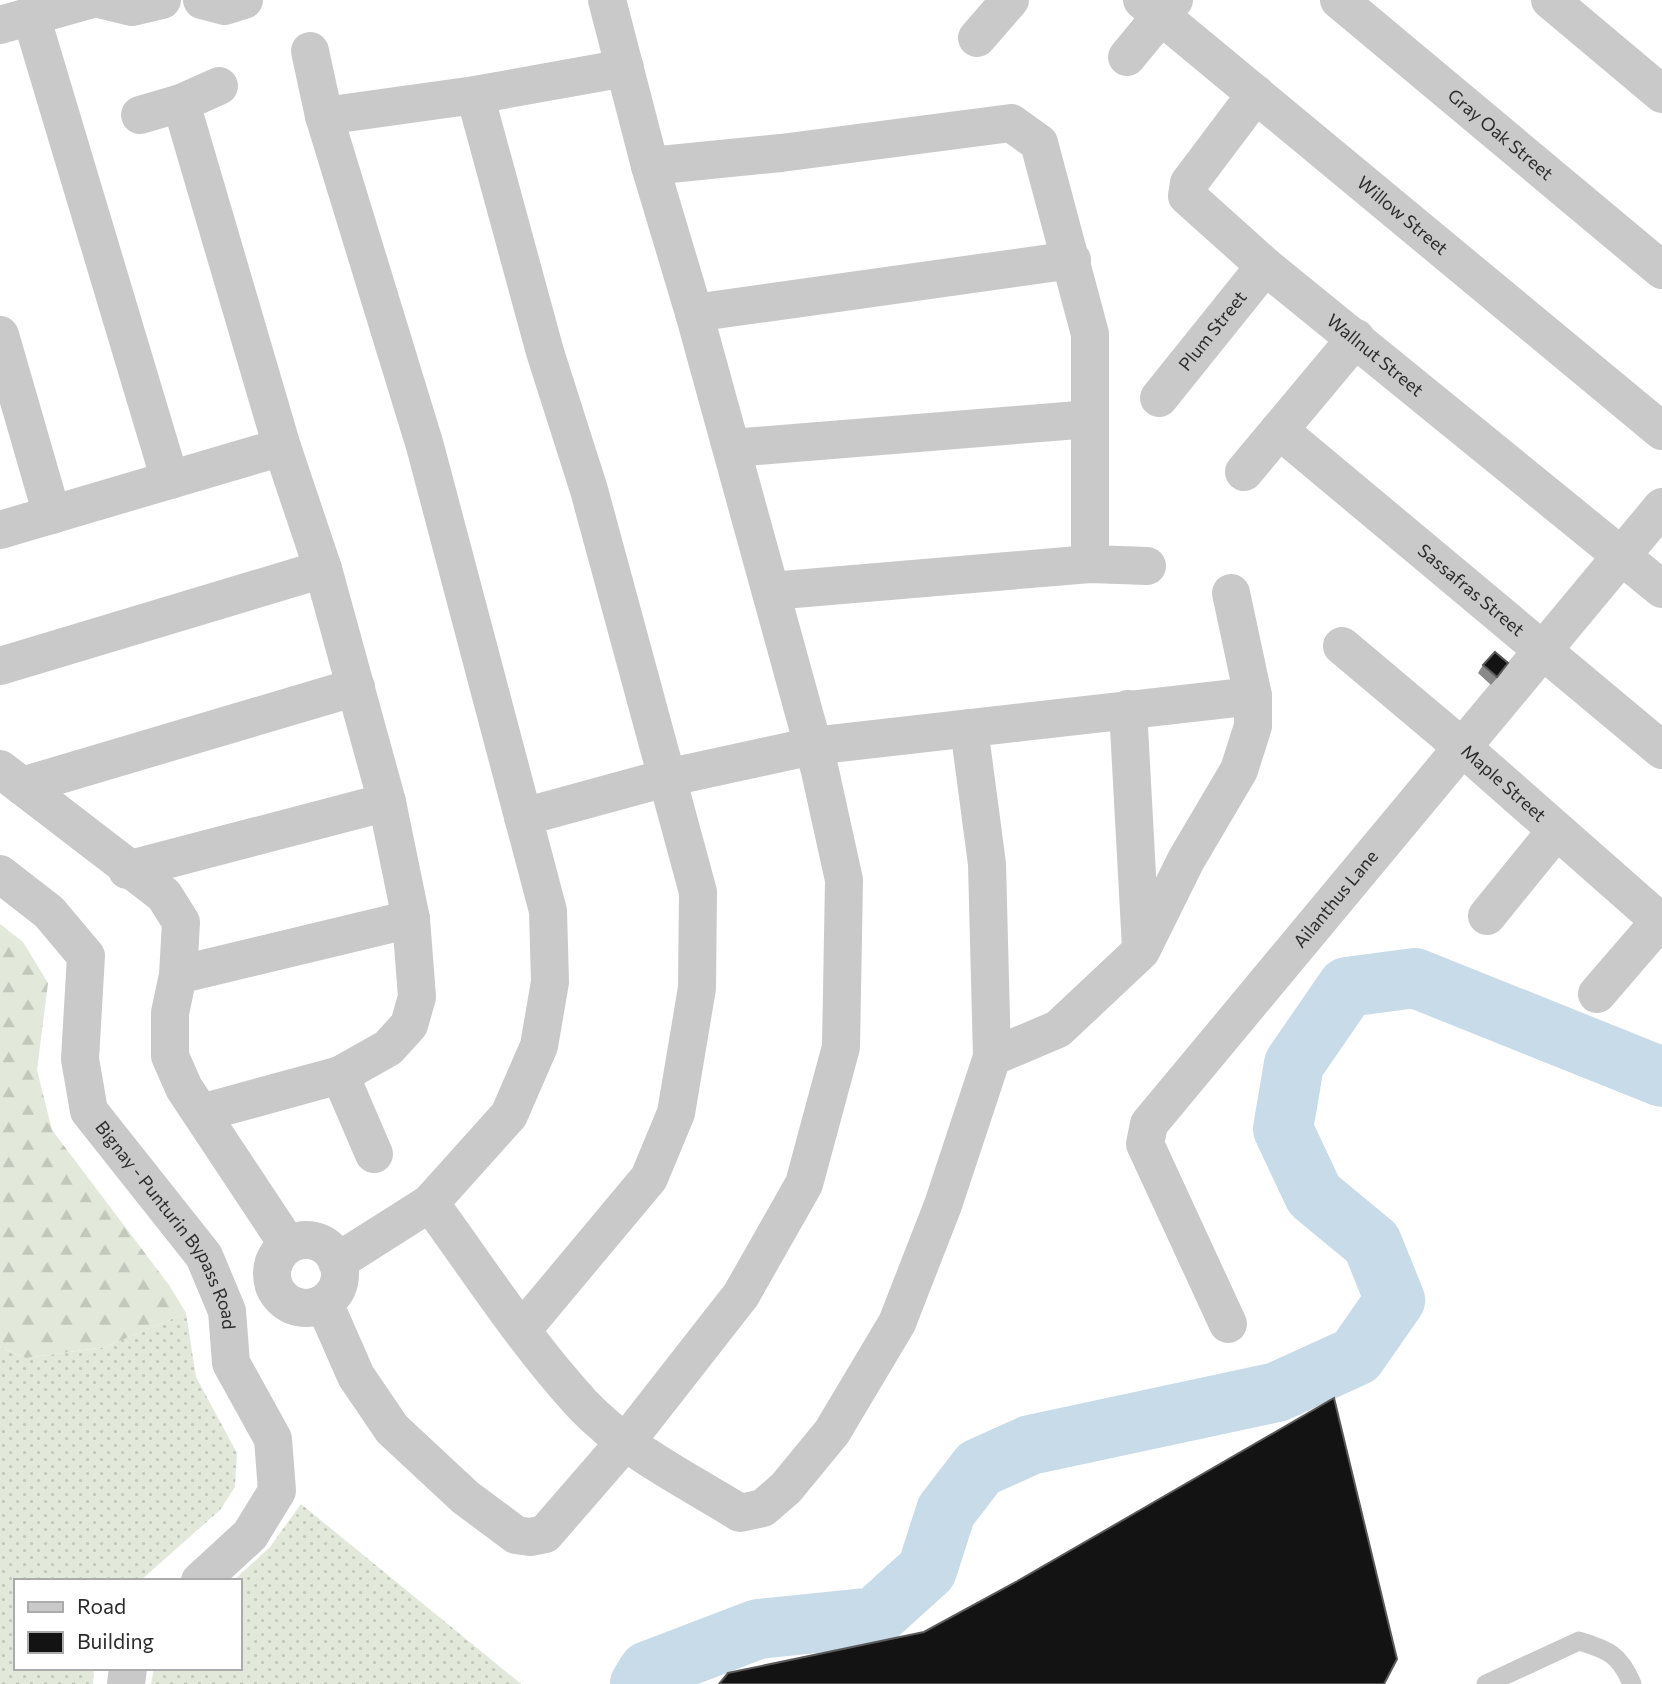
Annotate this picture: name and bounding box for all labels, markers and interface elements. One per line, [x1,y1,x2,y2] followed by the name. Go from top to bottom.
[1444,84,1558,184] street label: Gray Oak Street
[1353,171,1453,259] street label: Willow Street
[1173,286,1251,375] street label: Plum Street
[1323,309,1428,400] street label: Wallnut Street
[1414,539,1529,640] street label: Sassafras Street
[1457,740,1551,826] street label: Maple Street
[1288,845,1382,952] street label: Ailanthus Lane
[91,1116,240,1330] street label: Bignay - Punturin Bypass Road
[14,1579,242,1670] legend
[77,1593,126,1618] text: Road
[77,1628,154,1653] text: Building

